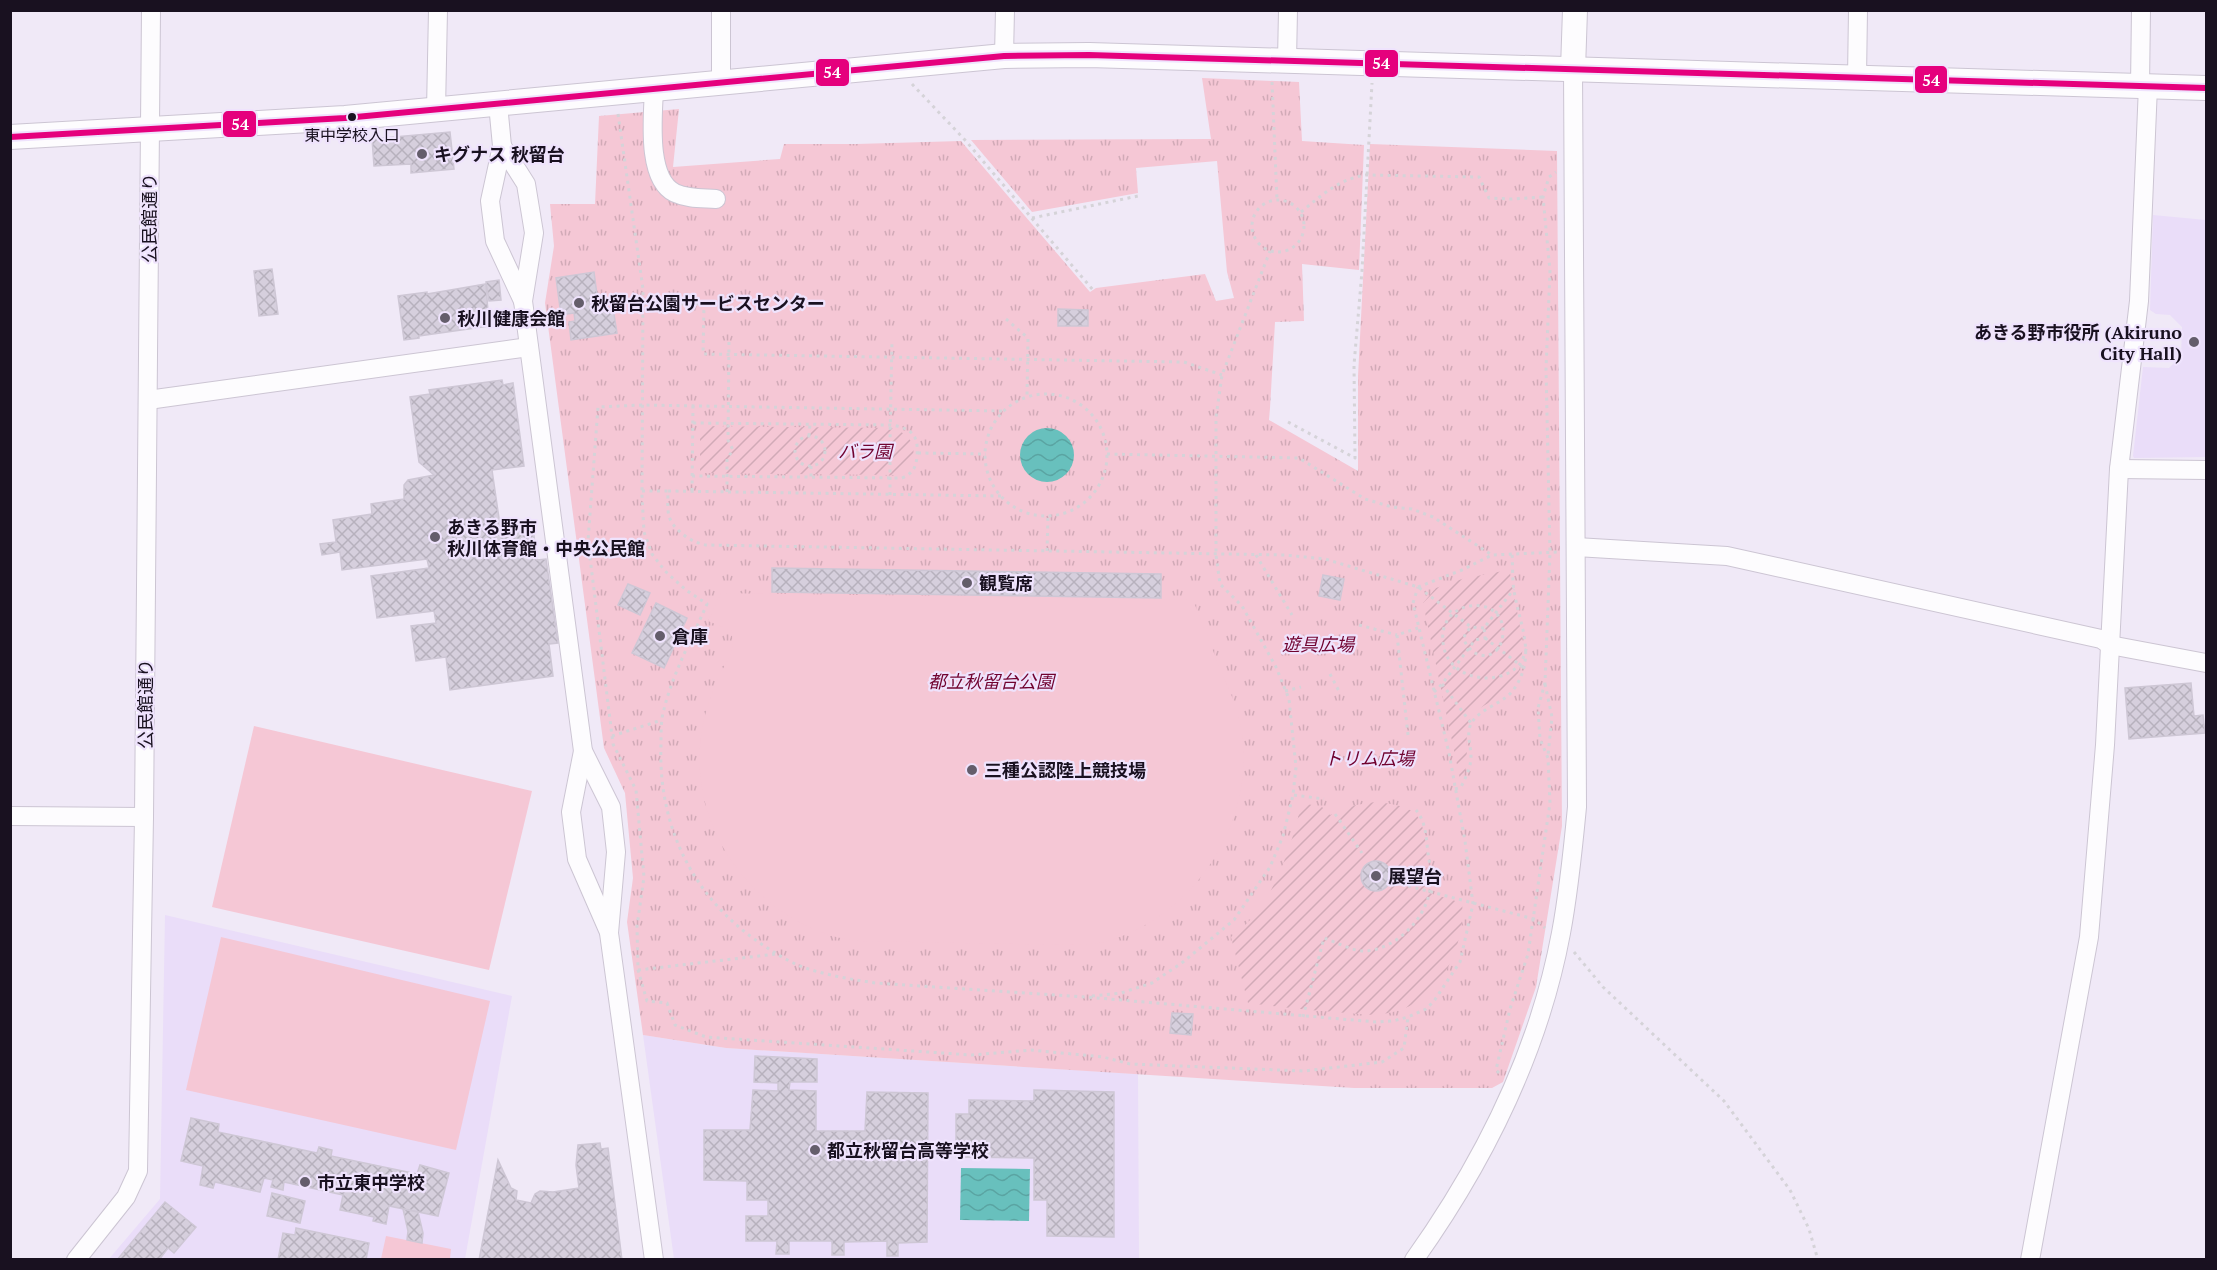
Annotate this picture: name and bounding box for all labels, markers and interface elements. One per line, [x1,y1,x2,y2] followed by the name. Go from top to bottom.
[1364,49,1399,78] line badge: 54
[1372,52,1390,74] text: 54
[815,58,850,87] line badge: 54
[823,61,841,83] text: 54
[1914,65,1948,94] line badge: 54
[1922,69,1940,91] text: 54
[222,110,257,138] line badge: 54
[346,111,358,123] marker: 東中学校入口
[231,113,249,135] text: 54
[304,124,400,146] place label: 東中学校入口
[434,142,565,166] place label: キグナス 秋留台
[415,147,429,161] marker: キグナス 秋留台
[137,173,161,263] street label: 公民館通り
[591,291,825,315] place label: 秋留台公園サービスセンター
[572,296,586,310] marker: 秋留台公園サービスセンター
[457,306,565,330] place label: 秋川健康会館
[438,311,452,325] marker: 秋川健康会館
[1974,320,2182,365] place label: あきる野市役所 (Akiruno City Hall)
[2187,335,2201,349] marker: あきる野市役所 (Akiruno City Hall)
[838,439,895,463] park label: バラ園
[447,515,645,560] place label: あきる野市 秋川体育館・中央公民館
[428,530,442,544] marker: あきる野市 秋川体育館・中央公民館
[979,571,1033,595] place label: 観覧席
[960,576,974,590] marker: 観覧席
[672,624,708,648] place label: 倉庫
[653,629,667,643] marker: 倉庫
[1282,632,1356,656] park label: 遊具広場
[133,659,157,749] street label: 公民館通り
[928,669,1057,693] park label: 都立秋留台公園
[1324,746,1416,770] park label: トリム広場
[984,758,1146,782] place label: 三種公認陸上競技場
[965,763,979,777] marker: 三種公認陸上競技場
[1388,864,1442,888] place label: 展望台
[1369,869,1383,883] marker: 展望台
[827,1138,989,1162] place label: 都立秋留台高等学校
[808,1143,822,1157] marker: 都立秋留台高等学校
[317,1170,425,1194] place label: 市立東中学校
[298,1175,312,1189] marker: 市立東中学校

